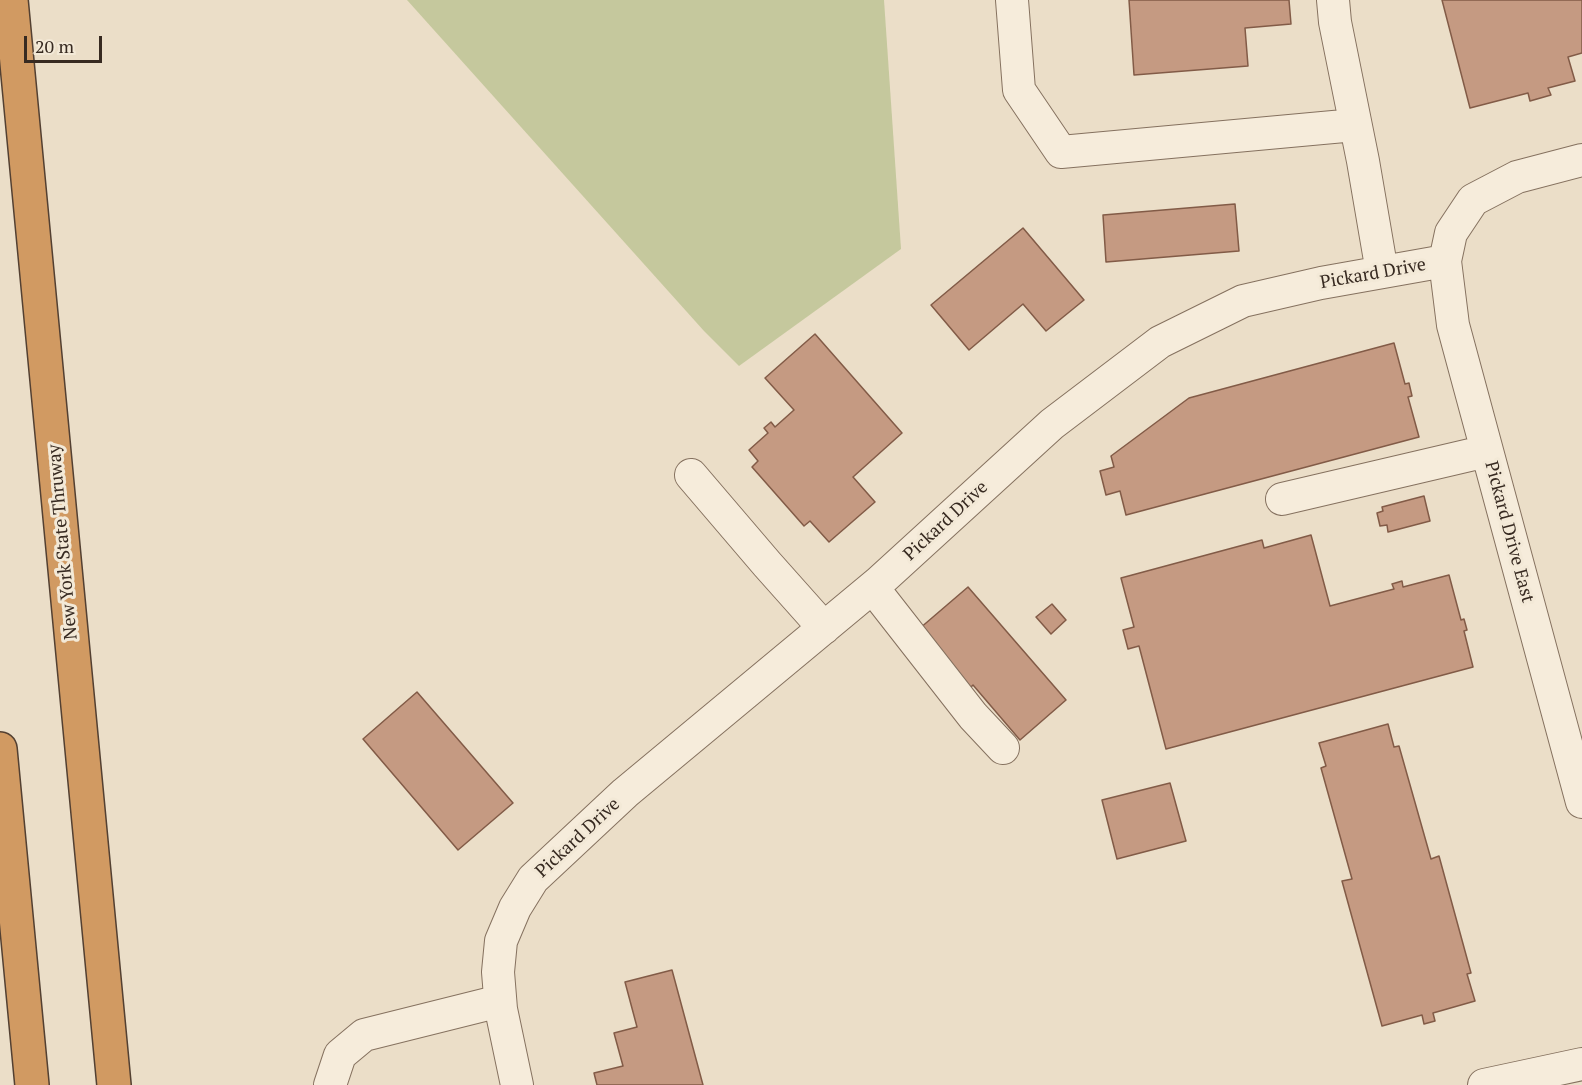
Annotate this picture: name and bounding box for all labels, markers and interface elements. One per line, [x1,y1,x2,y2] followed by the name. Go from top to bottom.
[27,24,105,62] scale bar
[35,34,74,58] text: 20 m
[1318,254,1428,294] street label: Pickard Drive
[44,443,82,641] street label: New York State Thruway
[1480,459,1538,605] street label: Pickard Drive East
[899,477,993,565] street label: Pickard Drive
[531,794,625,882] street label: Pickard Drive

